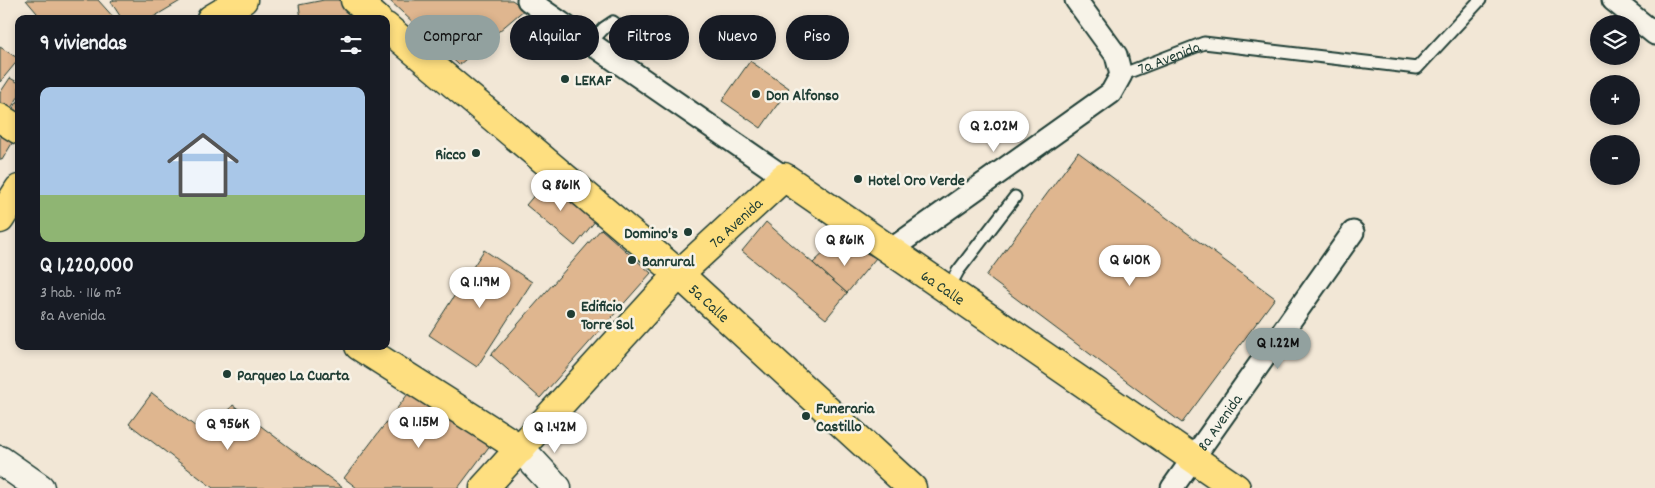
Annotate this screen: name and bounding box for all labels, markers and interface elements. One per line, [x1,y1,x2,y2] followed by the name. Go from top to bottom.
[405,15,500,60] chip: Comprar
[510,15,599,60] chip: Alquilar
[609,15,689,60] chip: Filtros
[699,15,776,60] chip: Nuevo
[786,15,849,60] chip: Piso
[1590,15,1640,185] map controls
[1590,15,1640,65] button: layers
[40,30,127,60] text: 9 viviendas
[337,31,365,59] icon: filters
[1135,36,1204,81] street label: 7a Avenida
[575,70,613,93] place label: LEKAF
[559,73,571,85] marker: LEKAF
[1590,75,1640,125] button: +
[766,85,839,108] place label: Don Alfonso
[750,88,762,100] marker: Don Alfonso
[948,110,1040,153] pin: Q 2.02M
[970,115,1018,138] text: Q 2.02M
[158,120,248,210] icon: home
[1590,135,1640,185] button: −
[435,144,466,167] place label: Ricco
[470,147,482,159] marker: Ricco
[520,170,602,212] pin: Q 861K
[868,170,965,193] place label: Hotel Oro Verde
[852,173,864,185] marker: Hotel Oro Verde
[542,174,580,197] text: Q 861K
[705,193,769,255] street label: 7a Avenida
[624,223,678,246] place label: Domino's
[804,224,886,267] pin: Q 861K
[682,226,694,238] marker: Domino's
[826,229,864,252] text: Q 861K
[1089,244,1171,287] pin: Q 610K
[1110,249,1150,272] text: Q 610K
[642,251,695,274] place label: Banrural
[40,252,134,282] text: Q 1,220,000
[626,254,638,266] marker: Banrural
[915,265,969,312] street label: 6a Calle
[434,266,526,309] pin: Q 1.19M
[460,271,500,294] text: Q 1.19M
[682,279,734,329] street label: 5a Calle
[40,282,122,305] text: 3 hab. · 116 m²
[581,296,634,337] place label: Edificio Torre Sol
[40,305,105,328] text: 8a Avenida
[565,308,577,320] marker: Edificio Torre Sol
[1232,328,1324,370] pin: Q 1.22M
[1257,332,1299,355] text: Q 1.22M
[237,365,350,388] place label: Parqueo La Cuarta
[221,368,233,380] marker: Parqueo La Cuarta
[1193,390,1249,457] street label: 8a Avenida
[816,398,876,439] place label: Funeraria Castillo
[373,406,465,449] pin: Q 1.15M
[187,408,269,451] pin: Q 956K
[800,410,812,422] marker: Funeraria Castillo
[399,411,439,434] text: Q 1.15M
[509,412,601,454] pin: Q 1.42M
[207,413,249,436] text: Q 956K
[534,416,576,439] text: Q 1.42M

